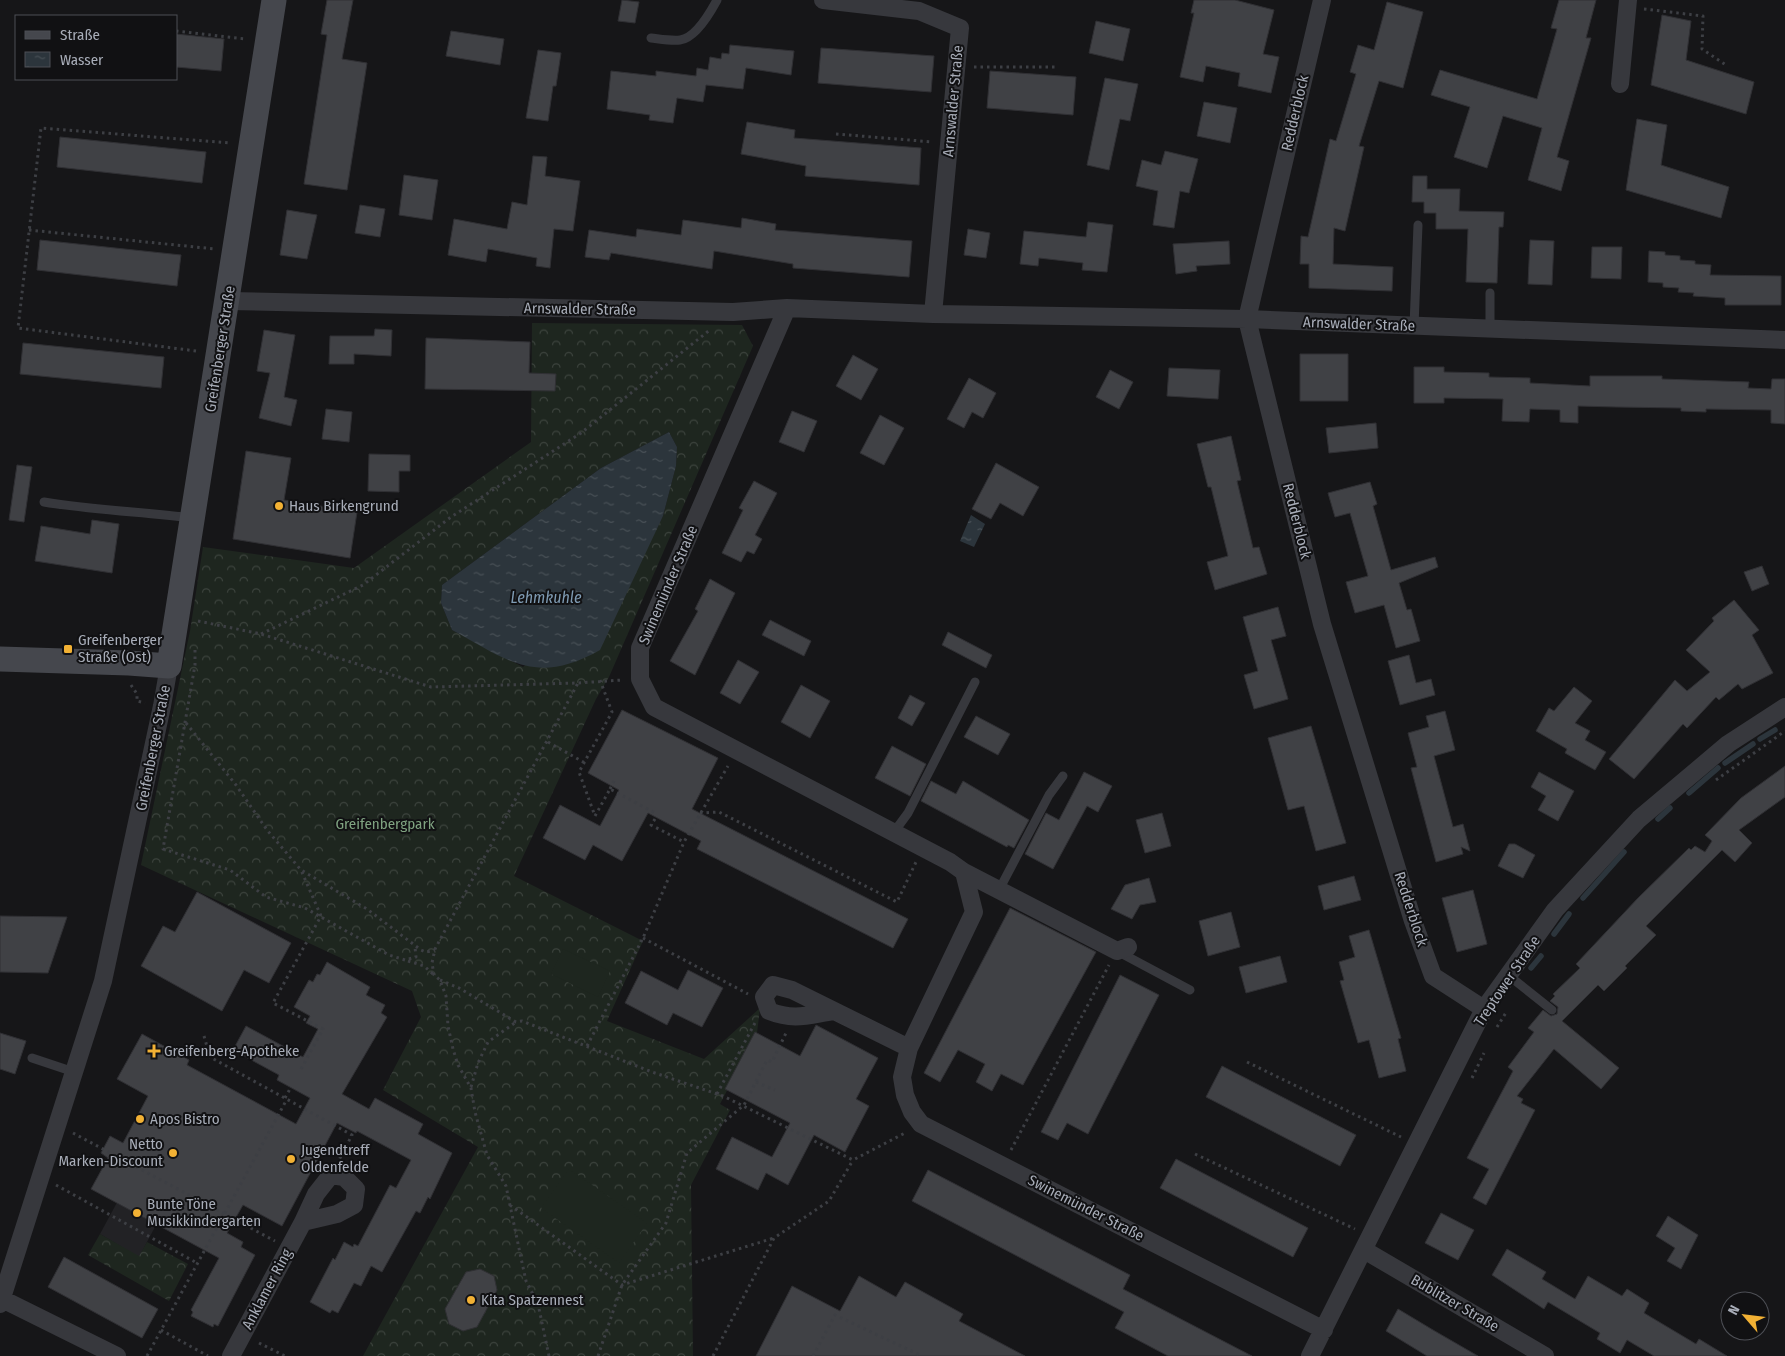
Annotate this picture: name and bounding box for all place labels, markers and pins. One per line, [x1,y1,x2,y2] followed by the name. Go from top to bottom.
[289,497,399,515] place label: Haus Birkengrund
[273,500,285,512] marker: Haus Birkengrund
[78,631,163,666] place label: Greifenberger Straße (Ost)
[62,643,74,655] marker: Greifenberger Straße (Ost)
[164,1042,299,1060] place label: Greifenberg-Apotheke
[148,1045,160,1057] marker: Greifenberg-Apotheke
[150,1110,220,1128] place label: Apos Bistro
[134,1113,146,1125] marker: Apos Bistro
[58,1135,163,1170] place label: Netto Marken-Discount
[301,1141,371,1176] place label: Jugendtreff Oldenfelde
[167,1147,179,1159] marker: Netto Marken-Discount
[285,1153,297,1165] marker: Jugendtreff Oldenfelde
[147,1195,261,1230] place label: Bunte Töne Musikkindergarten
[131,1207,143,1219] marker: Bunte Töne Musikkindergarten
[481,1291,584,1309] place label: Kita Spatzennest
[465,1294,477,1306] marker: Kita Spatzennest

